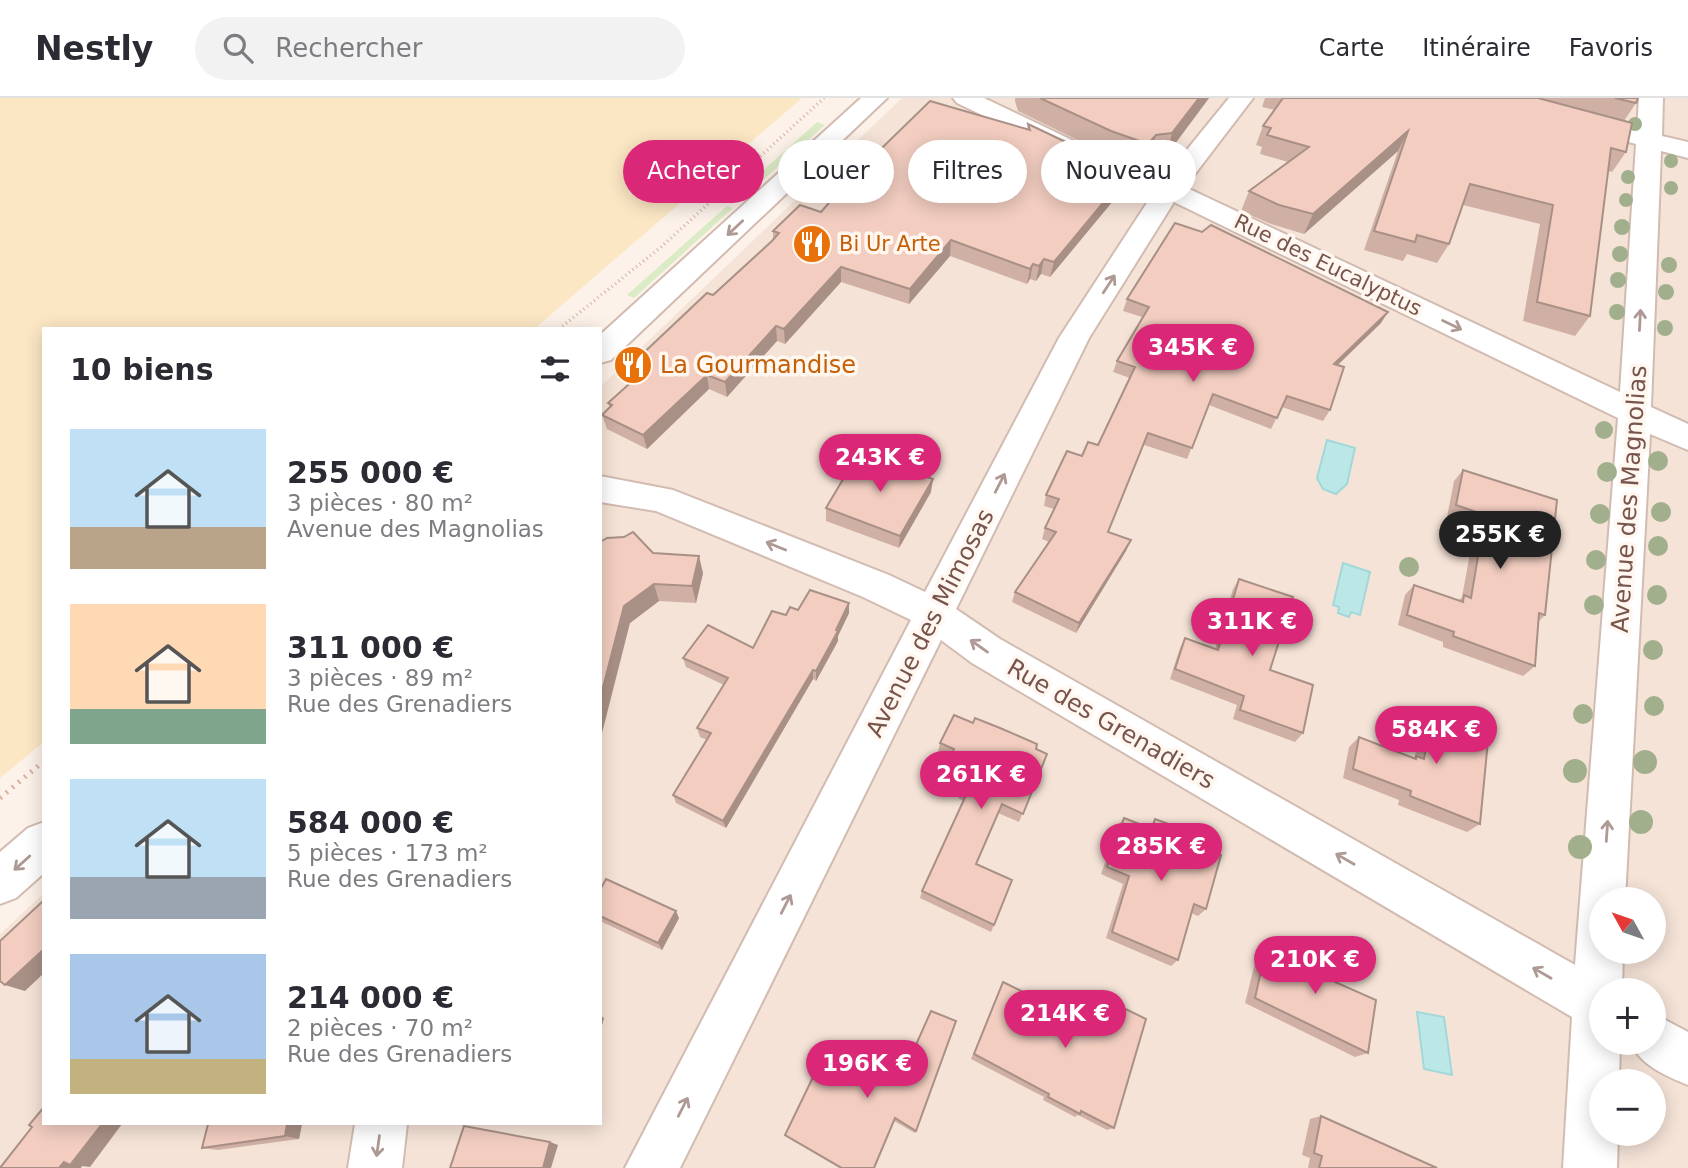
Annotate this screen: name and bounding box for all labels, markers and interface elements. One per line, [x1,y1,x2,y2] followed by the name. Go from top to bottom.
[195,17,685,80] search box
[35,29,153,68] text: Nestly
[219,29,257,67] icon: search
[275,33,423,63] text: Rechercher
[1319,34,1384,62] text: Carte
[1422,34,1531,62] text: Itinéraire
[1569,34,1653,62] text: Favoris
[623,140,764,203] chip: Acheter
[778,140,894,203] chip: Louer
[908,140,1027,203] chip: Filtres
[1041,140,1196,203] chip: Nouveau
[1230,209,1426,321] street label: Rue des Eucalyptus
[727,219,744,236] one-way arrow
[791,223,833,265] restaurant icon: Bi Ur Arte
[839,232,941,256] place label: Bi Ur Arte
[1102,274,1116,294] one-way arrow
[1634,310,1647,332] one-way arrow
[1441,319,1462,332] one-way arrow
[1136,324,1250,384] pin: 345K €
[1148,334,1238,360] text: 345K €
[612,344,654,386] restaurant icon: La Gourmandise
[536,350,574,388] icon: filters
[660,351,856,379] place label: La Gourmandise
[70,352,214,387] text: 10 biens
[1606,364,1652,634] street label: Avenue des Magnolias
[823,434,937,494] pin: 243K €
[835,444,925,470] text: 243K €
[287,455,454,490] text: 255 000 €
[126,457,210,541] icon: home
[994,473,1008,494] one-way arrow
[287,490,473,516] text: 3 pièces · 80 m²
[860,504,1000,742] street label: Avenue des Mimosas
[1443,512,1557,571] pin: 255K €
[287,516,544,542] text: Avenue des Magnolias
[1455,521,1545,547] text: 255K €
[766,538,788,551] one-way arrow
[1195,598,1309,658] pin: 311K €
[1207,608,1297,634] text: 311K €
[287,630,454,665] text: 311 000 €
[126,632,210,716] icon: home
[970,639,989,653] one-way arrow
[1002,653,1220,795] street label: Rue des Grenadiers
[287,665,473,691] text: 3 pièces · 89 m²
[287,691,512,717] text: Rue des Grenadiers
[1379,706,1493,766] pin: 584K €
[1391,716,1481,742] text: 584K €
[924,752,1038,811] pin: 261K €
[936,761,1026,787] text: 261K €
[287,805,454,840] text: 584 000 €
[126,807,210,891] icon: home
[1600,820,1613,843] one-way arrow
[1104,824,1218,883] pin: 285K €
[1116,833,1206,859] text: 285K €
[287,840,488,866] text: 5 pièces · 173 m²
[1336,852,1356,866] one-way arrow
[14,854,31,871] one-way arrow
[287,866,512,892] text: Rue des Grenadiers
[1589,887,1666,964] north arrow
[1589,887,1666,1146] map controls
[780,895,794,915] one-way arrow
[1258,936,1372,996] pin: 210K €
[1270,946,1360,972] text: 210K €
[1533,966,1553,980] one-way arrow
[1589,978,1666,1055] button: +
[287,980,454,1015] text: 214 000 €
[126,982,210,1066] icon: home
[1008,990,1122,1050] pin: 214K €
[1020,1000,1110,1026] text: 214K €
[287,1015,473,1041] text: 2 pièces · 70 m²
[810,1040,924,1100] pin: 196K €
[287,1041,512,1067] text: Rue des Grenadiers
[822,1050,912,1076] text: 196K €
[1589,1069,1666,1146] button: −
[676,1097,690,1118] one-way arrow
[371,1134,384,1157] one-way arrow

